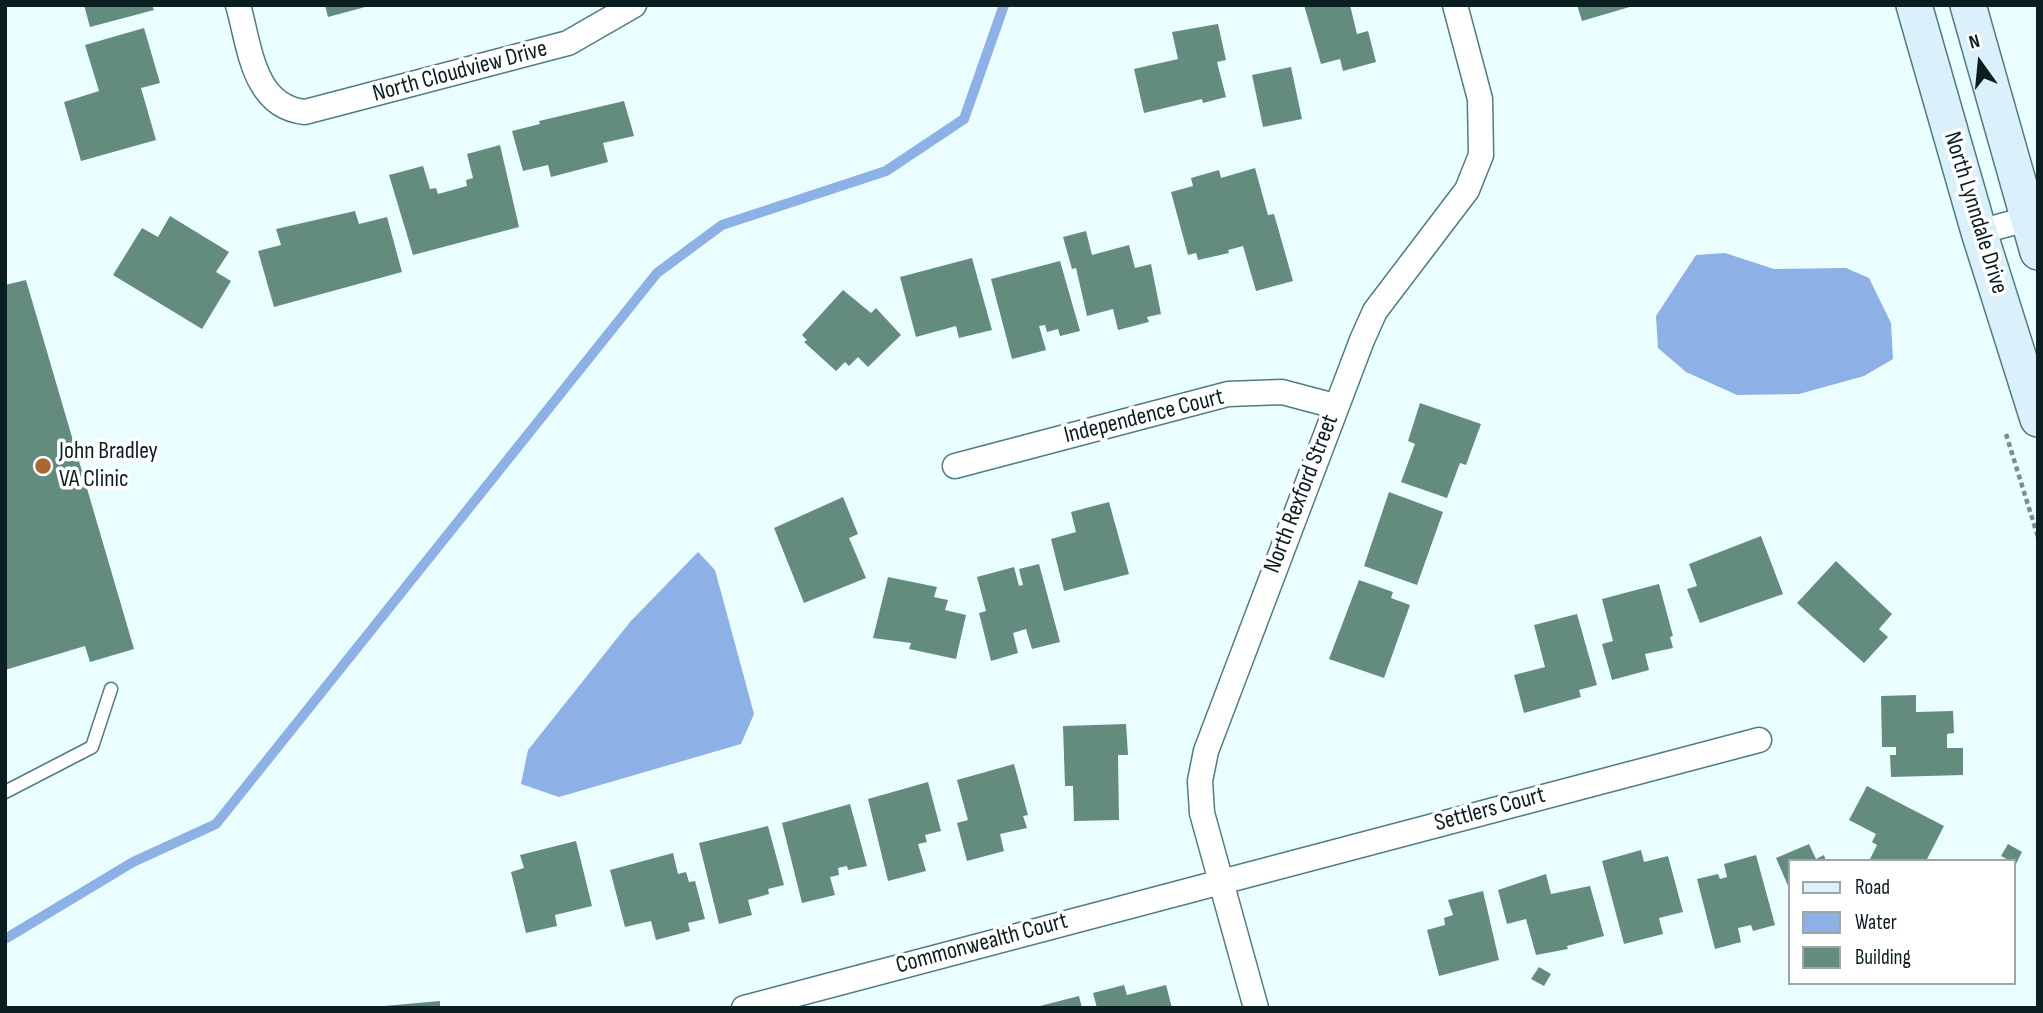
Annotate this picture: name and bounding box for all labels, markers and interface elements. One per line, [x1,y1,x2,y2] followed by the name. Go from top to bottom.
[1945,28,2015,98] north arrow
[1967,30,1982,55] text: N
[370,35,550,109] street label: North Cloudview Drive
[1937,128,2013,298] street label: North Lynndale Drive
[1061,383,1227,451] street label: Independence Court
[1259,411,1345,577] street label: North Rexford Street
[59,438,158,494] place label: John Bradley VA Clinic
[33,456,53,476] marker: John Bradley VA Clinic
[1431,781,1549,839] street label: Settlers Court
[1787,859,2015,985] legend
[1855,875,1890,900] text: Road
[893,907,1071,981] street label: Commonwealth Court
[1855,910,1897,935] text: Water
[1855,945,1911,970] text: Building

